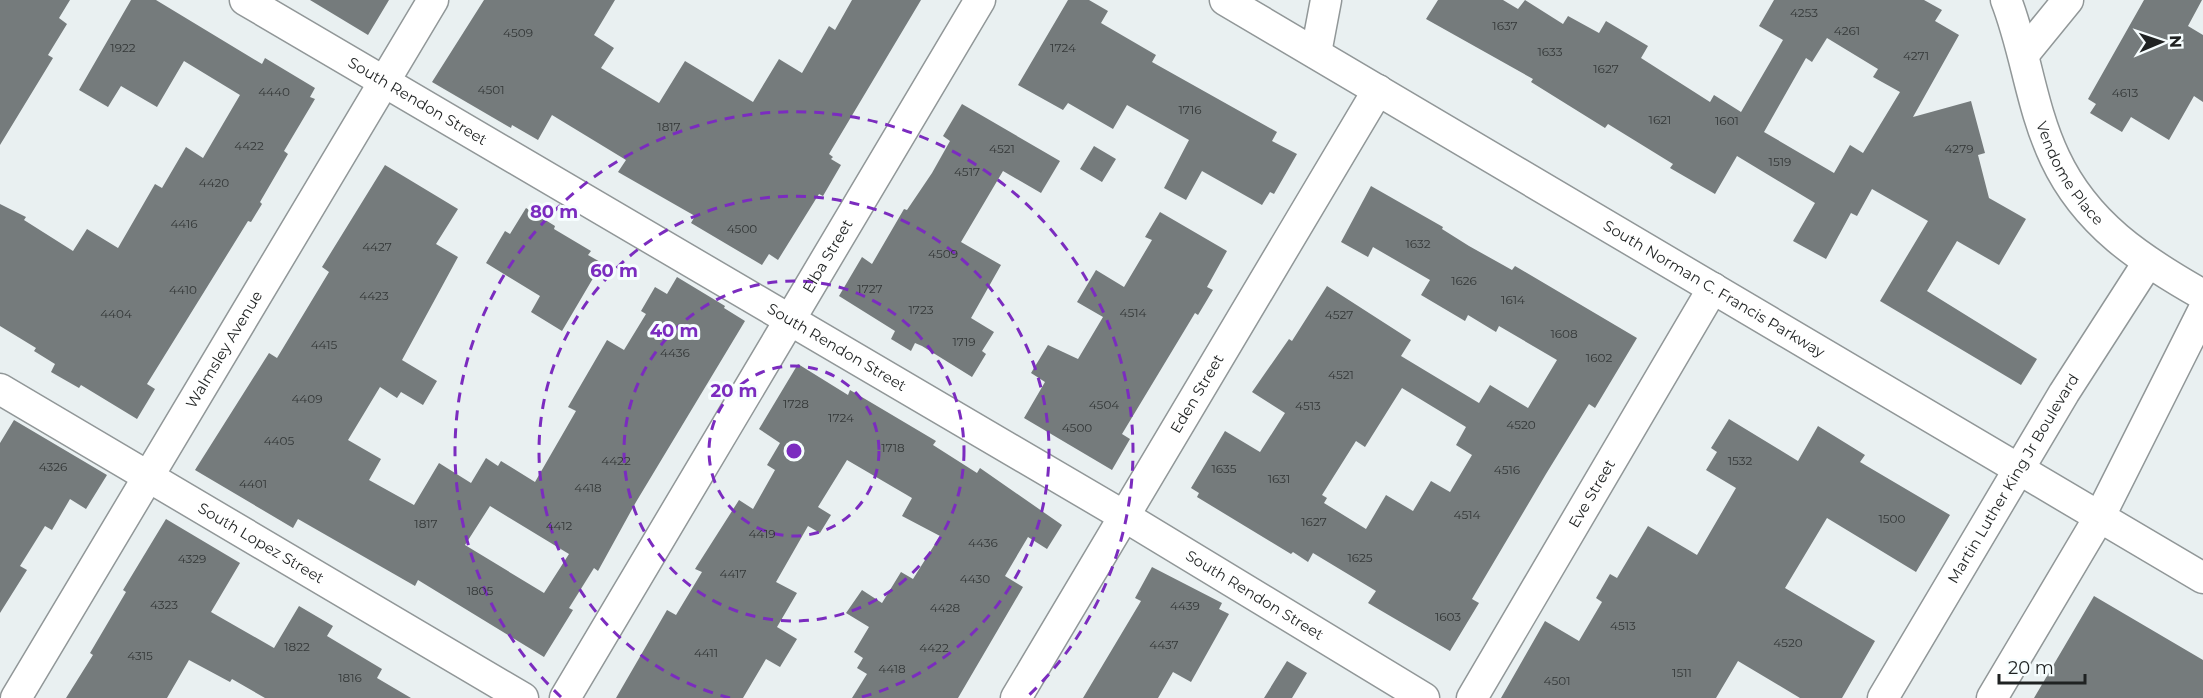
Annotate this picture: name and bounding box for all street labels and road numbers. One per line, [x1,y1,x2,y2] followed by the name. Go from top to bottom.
[345,53,491,149] street label: South Rendon Street
[2032,119,2108,229] street label: Vendome Place
[798,216,856,296] street label: Elba Street
[1600,216,1829,362] street label: South Norman C. Francis Parkway
[181,287,266,411] street label: Walmsley Avenue
[764,299,910,395] street label: South Rendon Street
[1166,351,1227,437] street label: Eden Street
[1943,370,2083,587] street label: Martin Luther King Jr Boulevard
[1564,456,1619,531] street label: Eve Street
[195,498,328,587] street label: South Lopez Street
[1182,546,1327,644] street label: South Rendon Street

